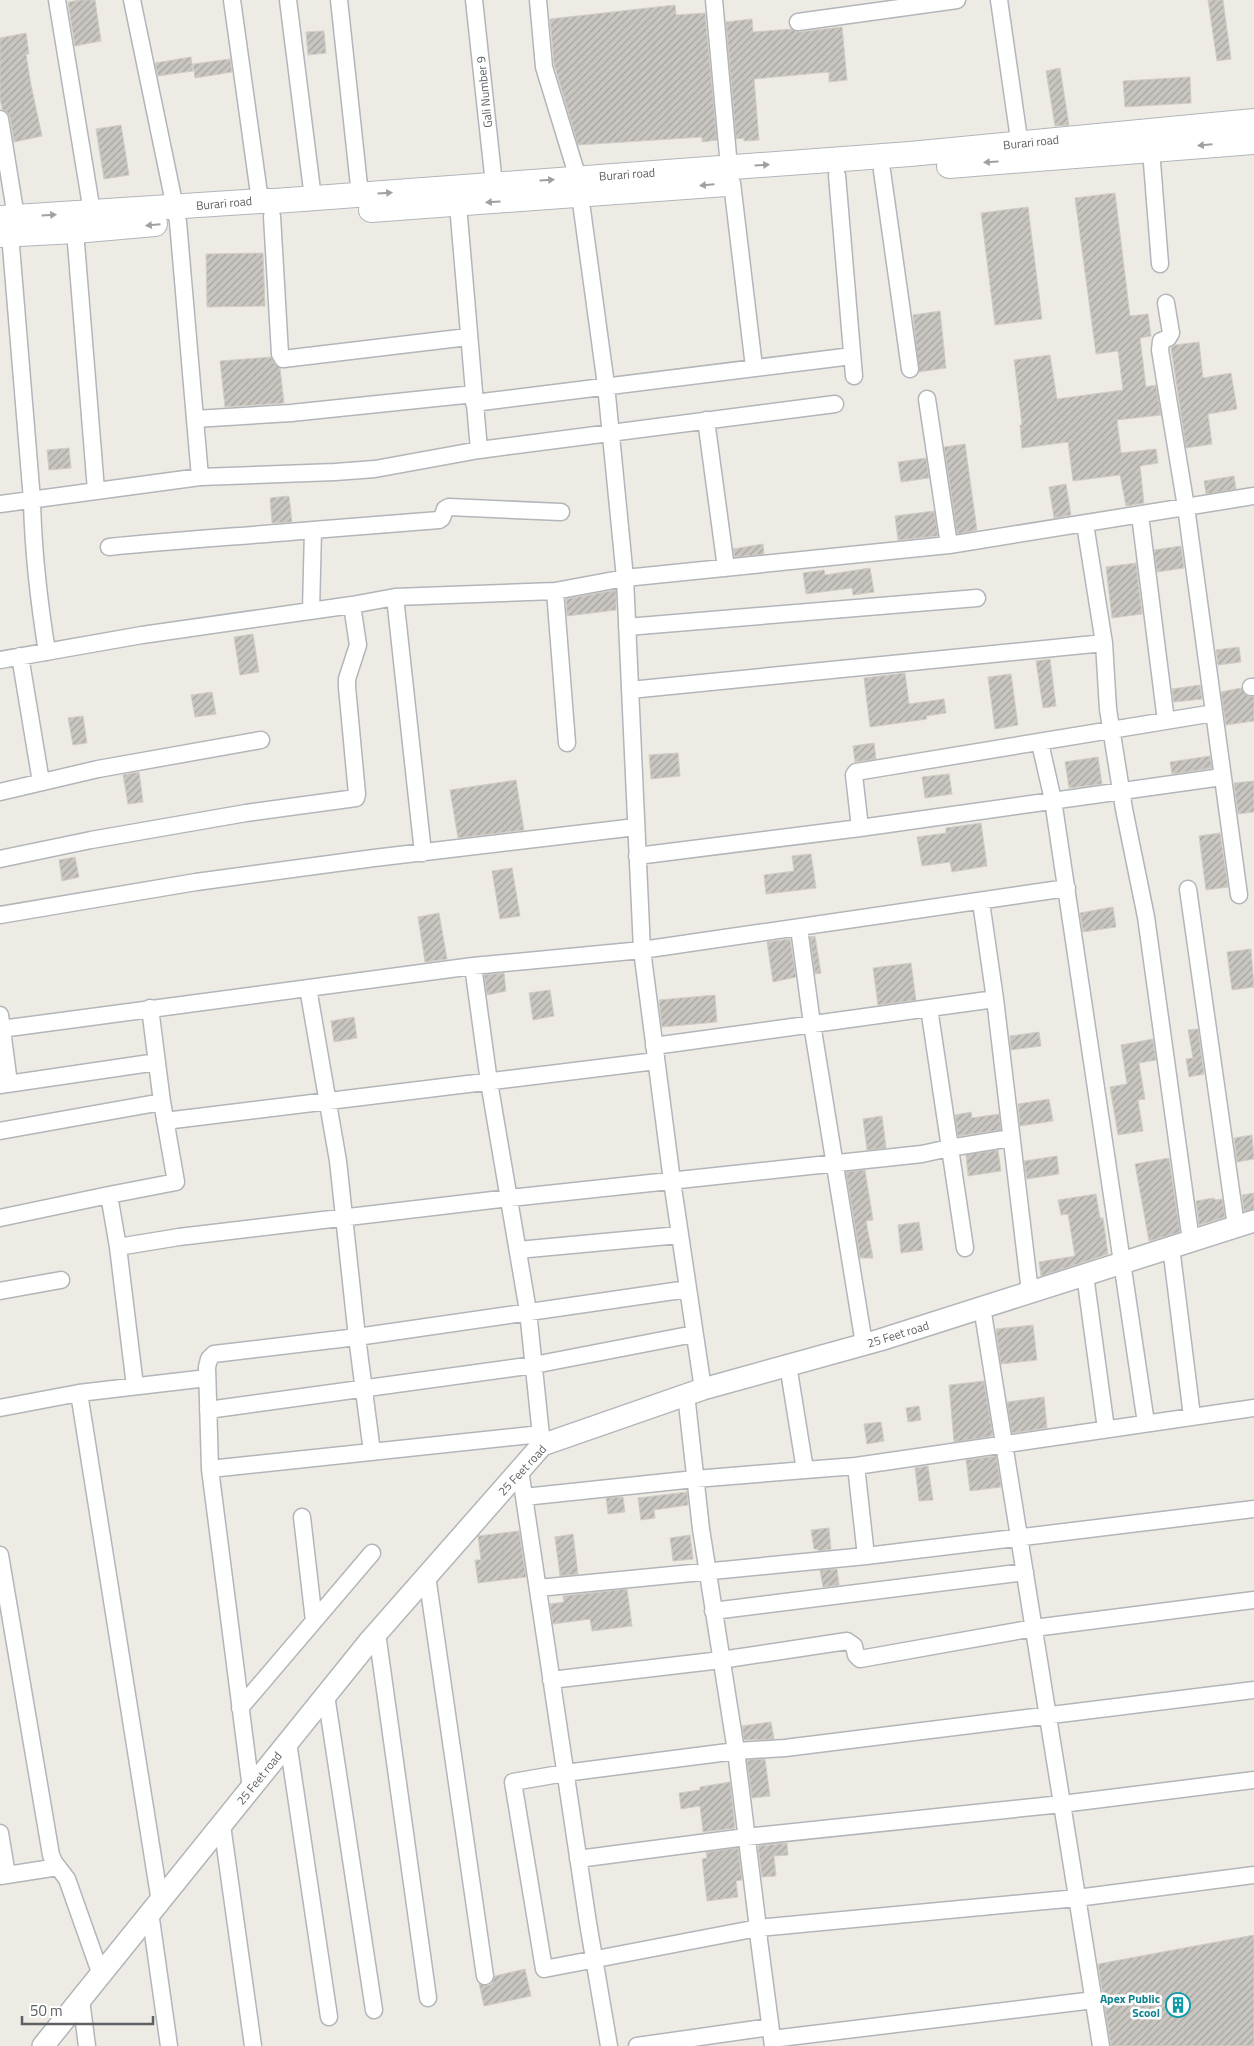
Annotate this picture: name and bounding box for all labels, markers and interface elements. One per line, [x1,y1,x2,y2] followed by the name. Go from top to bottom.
[471,55,497,129] street label: Gali Number 9
[1002,130,1060,154] street label: Burari road
[1197,142,1213,150] one-way arrow
[983,159,999,167] one-way arrow
[754,160,770,168] one-way arrow
[598,163,656,185] street label: Burari road
[540,176,556,184] one-way arrow
[699,182,715,190] one-way arrow
[378,188,394,196] one-way arrow
[195,191,253,215] street label: Burari road
[484,198,500,206] one-way arrow
[41,211,57,219] one-way arrow
[145,221,161,229] one-way arrow
[865,1316,931,1352] street label: 25 Feet road
[493,1440,551,1500] street label: 25 Feet road
[232,1747,286,1809] street label: 25 Feet road
[1100,1989,1160,2022] place label: Apex Public Scool
[1165,1992,1191,2018] building icon: Apex Public Scool
[22,1994,154,2026] scale bar
[30,1999,63,2022] text: 50 m

